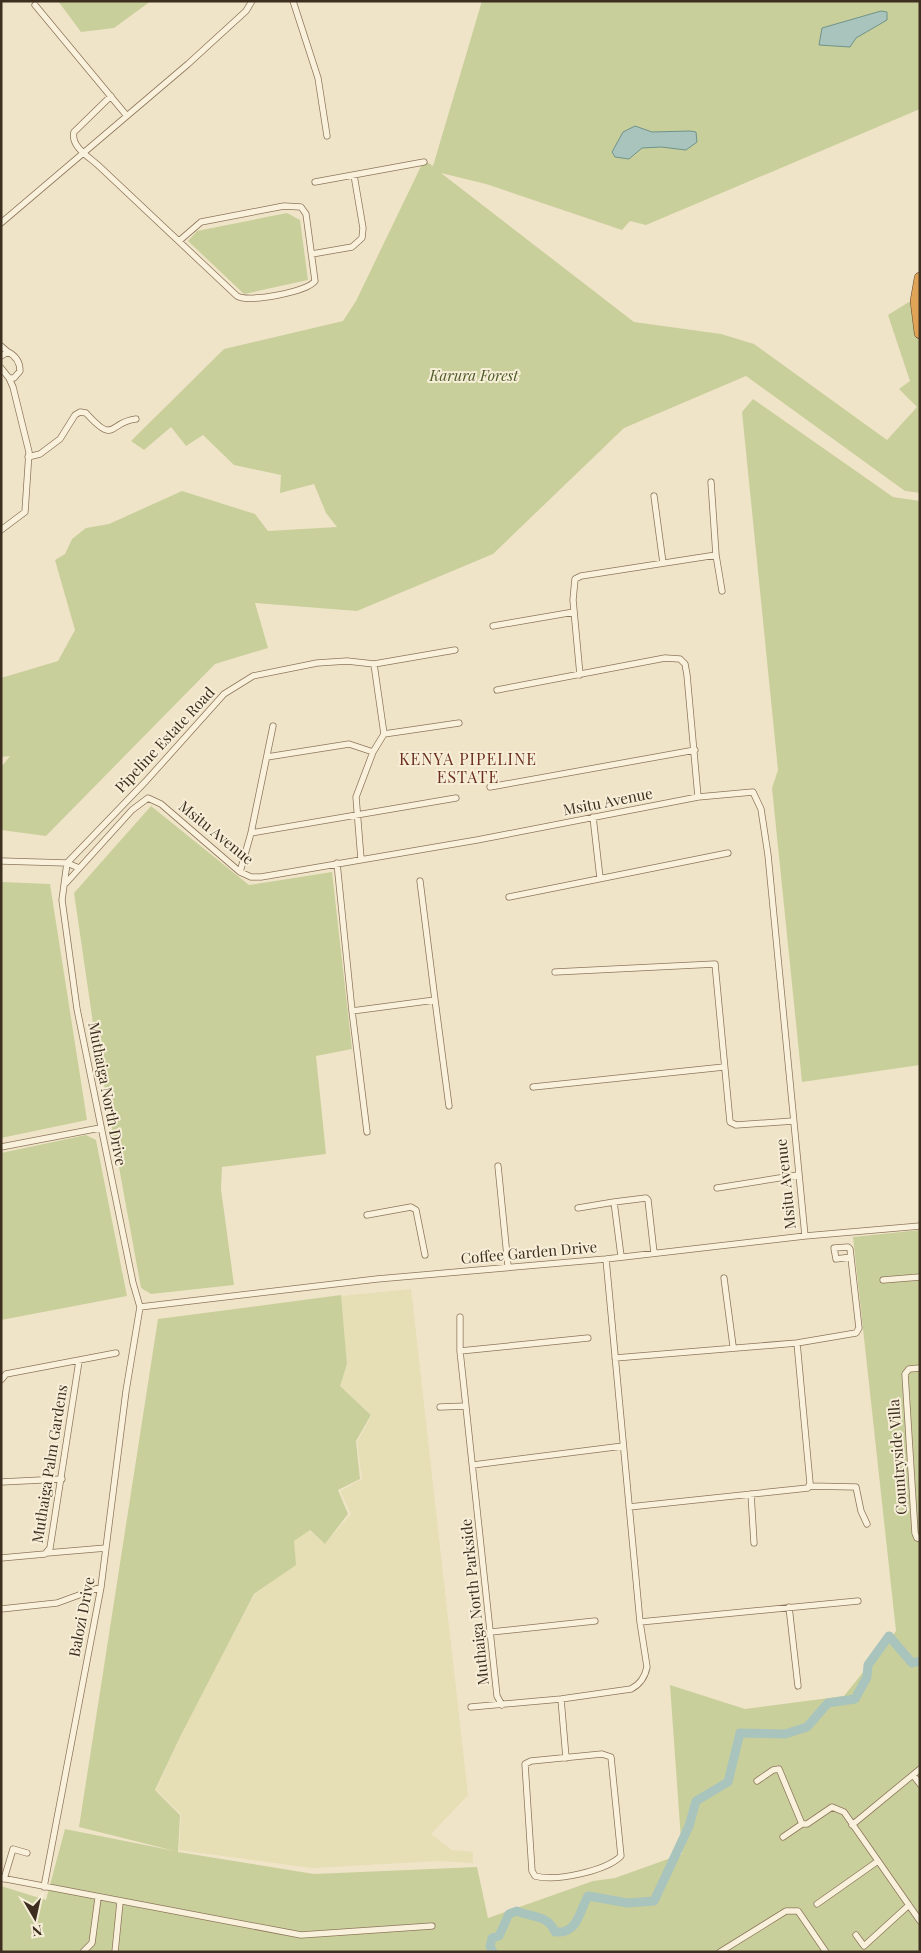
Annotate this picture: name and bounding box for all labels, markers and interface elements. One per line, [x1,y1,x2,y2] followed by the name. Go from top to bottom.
[429,365,519,385] park label: Karura Forest
[110,682,219,797] street label: Pipeline Estate Road
[399,748,537,787] district label: KENYA PIPELINE ESTATE
[561,783,654,820] street label: Msitu Avenue
[175,796,258,869] street label: Msitu Avenue
[84,1020,132,1167] street label: Muthaiga North Drive
[770,1138,800,1230] street label: Msitu Avenue
[460,1236,598,1268] street label: Coffee Garden Drive
[27,1383,71,1545] street label: Muthaiga Palm Gardens
[883,1398,911,1516] street label: Countryside Villa
[455,1518,493,1687] street label: Muthaiga North Parkside
[63,1575,99,1659] street label: Balozi Drive
[10,1893,60,1943] north arrow
[31,1921,44,1942] text: N

